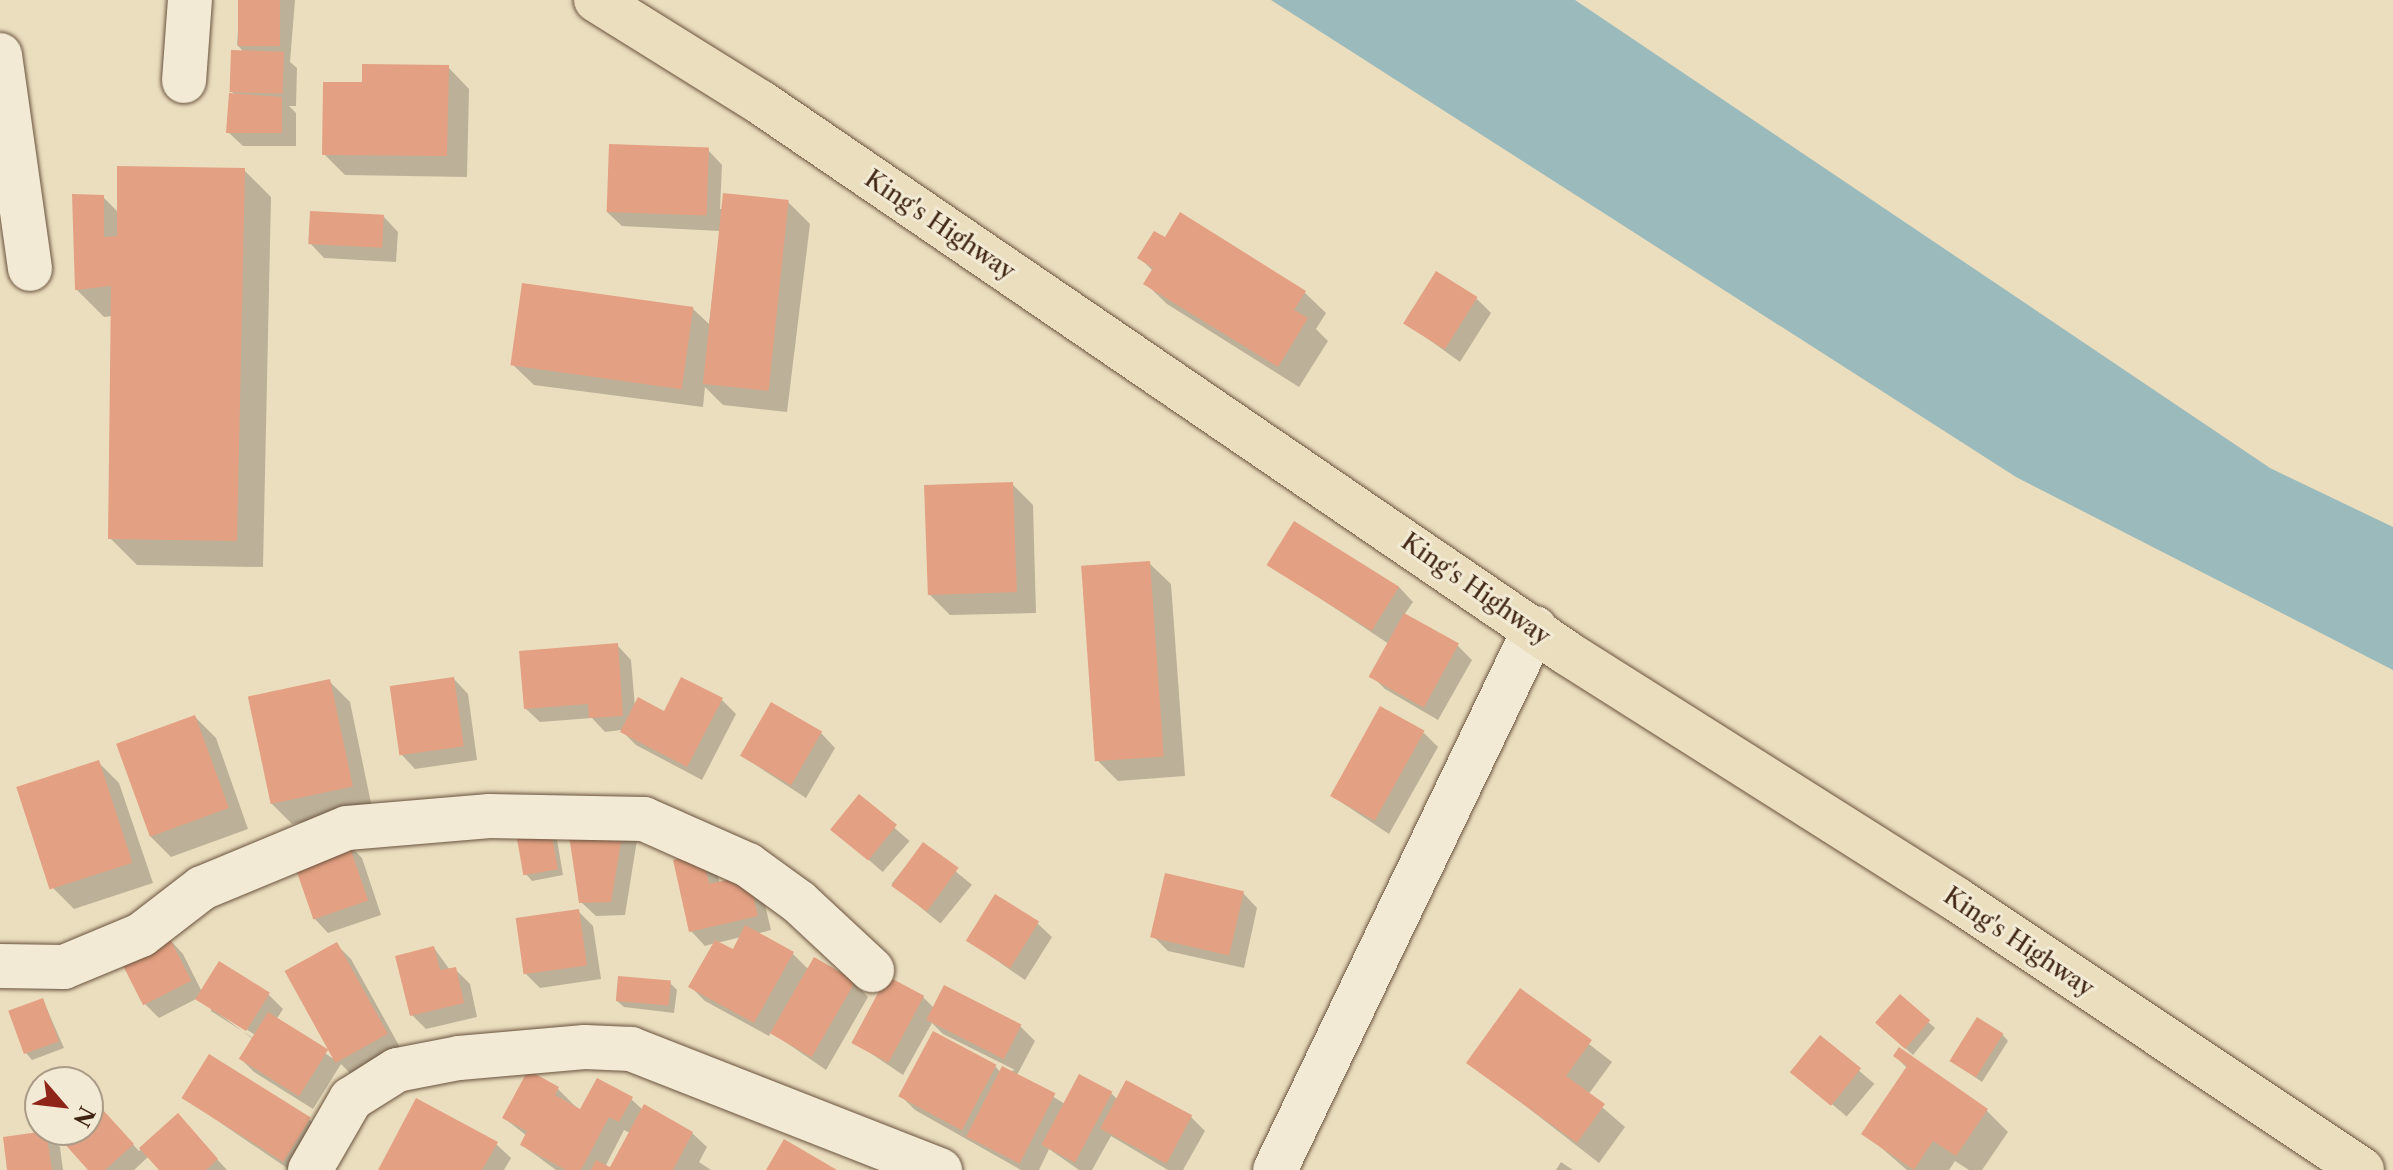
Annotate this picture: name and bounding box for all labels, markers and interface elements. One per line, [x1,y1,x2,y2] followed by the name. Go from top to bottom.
[859,164,1021,286] street label: King's Highway
[1396,527,1556,651] street label: King's Highway
[1938,881,2100,1003] street label: King's Highway
[24,1066,104,1146] north arrow
[67,1102,100,1131] text: N

